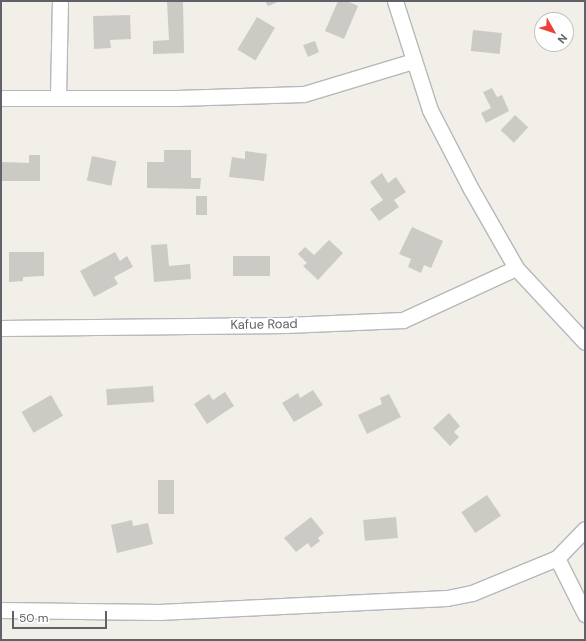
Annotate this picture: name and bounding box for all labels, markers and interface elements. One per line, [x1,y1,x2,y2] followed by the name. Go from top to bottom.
[534,12,574,52] north arrow
[555,31,571,46] text: N
[230,317,298,333] street label: Kafue Road
[14,603,109,629] scale bar
[19,610,48,626] text: 50 m

